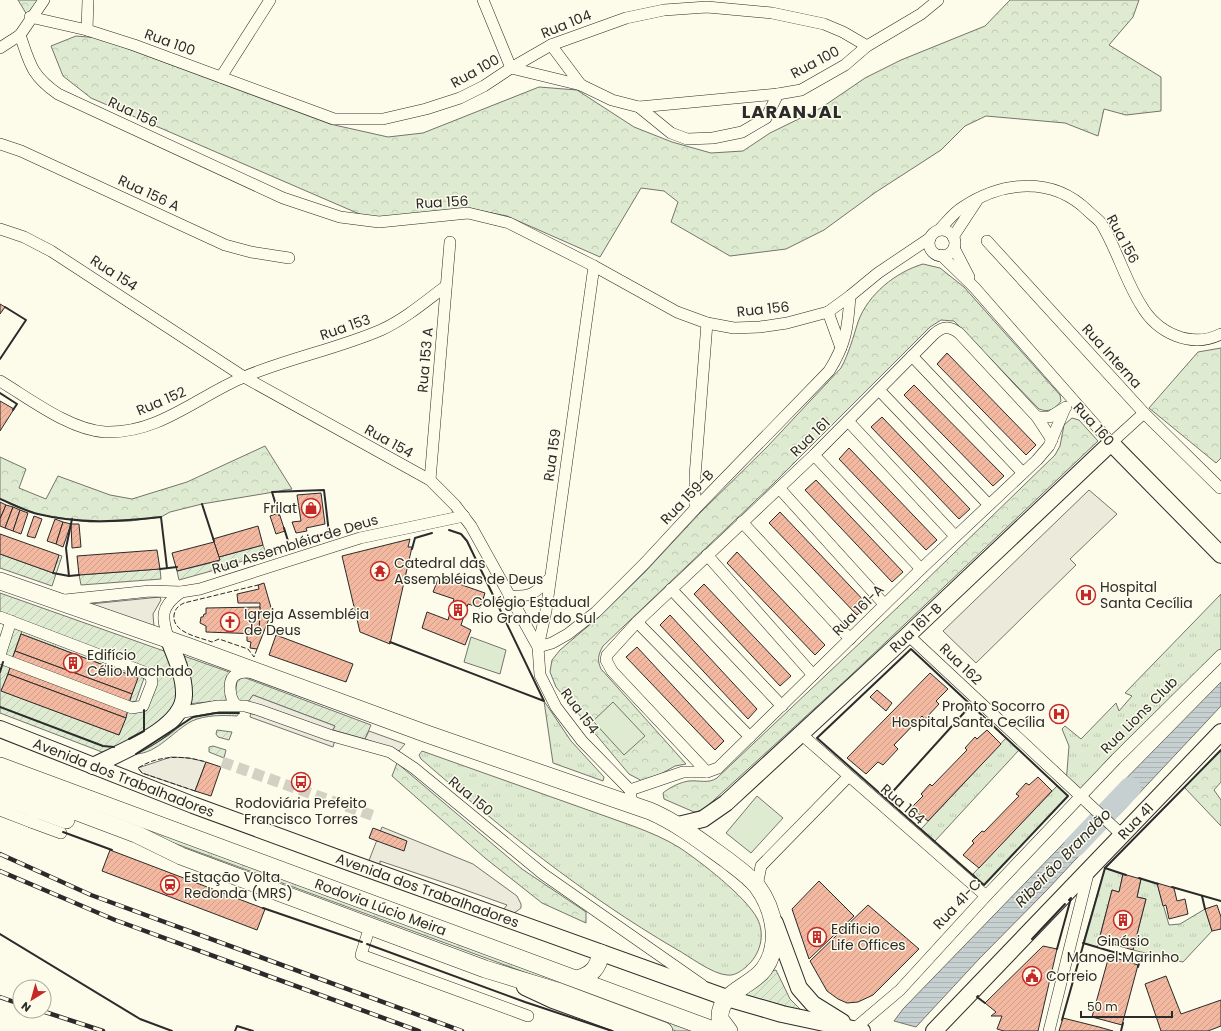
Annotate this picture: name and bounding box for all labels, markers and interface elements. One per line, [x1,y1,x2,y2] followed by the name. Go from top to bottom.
[538,5,594,43] street label: Rua 104
[142,24,198,60] street label: Rua 100
[787,41,843,83] street label: Rua 100
[447,49,503,93] street label: Rua 100
[105,92,161,132] street label: Rua 156
[742,99,842,124] district label: LARANJAL
[115,170,183,216] street label: Rua 156 A
[415,191,469,213] street label: Rua 156
[1102,211,1144,267] street label: Rua 156
[86,250,142,296] street label: Rua 154
[736,296,790,322] street label: Rua 156
[317,309,373,345] street label: Rua 153
[1078,319,1146,393] street label: Rua Interna
[412,327,438,393] street label: Rua 153 A
[133,382,189,420] street label: Rua 152
[1069,398,1119,450] street label: Rua 160
[786,413,834,461] street label: Rua 161
[361,419,417,463] street label: Rua 154
[538,427,566,483] street label: Rua 159
[656,465,718,529] street label: Rua 159-B
[300,497,322,519] shop icon: Frilat
[263,498,297,518] place label: Frilat
[209,509,381,579] street label: Rua Assembléia de Deus
[394,553,543,589] place label: Catedral das Assembléias de Deus
[369,560,391,582] temple icon: Catedral das Assembléias de Deus
[1100,577,1193,613] place label: Hospital Santa Cecília
[828,580,888,640] street label: Rua 161-A
[1075,584,1097,606] hospital icon: Hospital Santa Cecília
[472,592,596,628] place label: Colégio Estadual Rio Grande do Sul
[885,598,946,657] street label: Rua 161-B
[447,599,469,621] building icon: Colégio Estadual Rio Grande do Sul
[244,604,369,640] place label: Igreja Assembléia de Deus
[219,611,241,633] church icon: Igreja Assembléia de Deus
[935,639,987,689] street label: Rua 162
[87,645,193,681] place label: Edifício Célio Machado
[62,652,84,674] building icon: Edifício Célio Machado
[1096,672,1182,758] street label: Rua Lions Club
[556,684,604,738] street label: Rua 154
[892,696,1045,732] place label: Pronto Socorro Hospital Santa Cecília
[1048,703,1070,725] hospital icon: Pronto Socorro Hospital Santa Cecília
[30,733,217,822] street label: Avenida dos Trabalhadores
[290,771,312,793] bus stop icon: Rodoviária Prefeito Francisco Torres
[444,771,498,821] street label: Rua 150
[876,779,930,829] street label: Rua 164
[235,793,367,829] place label: Rodoviária Prefeito Francisco Torres
[1113,798,1158,844] street label: Rua 41
[1010,804,1115,912] water label: Ribeirão Brandão
[333,848,522,932] street label: Avenida dos Trabalhadores
[184,867,293,903] place label: Estação Volta Redonda (MRS)
[312,873,449,940] street label: Rodovia Lúcio Meira
[159,874,181,896] station icon: Estação Volta Redonda (MRS)
[928,874,986,934] street label: Rua 41-C
[1112,909,1134,931] building icon: Ginásio Manoel Marinho
[831,919,906,955] place label: Edificio Life Offices
[806,926,828,948] building icon: Edificio Life Offices
[1067,931,1179,967] place label: Ginásio Manoel Marinho
[1021,965,1043,987] public building icon: Correio
[1046,966,1097,986] place label: Correio
[12,979,52,1019] north arrow
[1081,993,1172,1019] scale bar
[18,998,34,1016] text: N
[1087,998,1118,1015] text: 50 m

